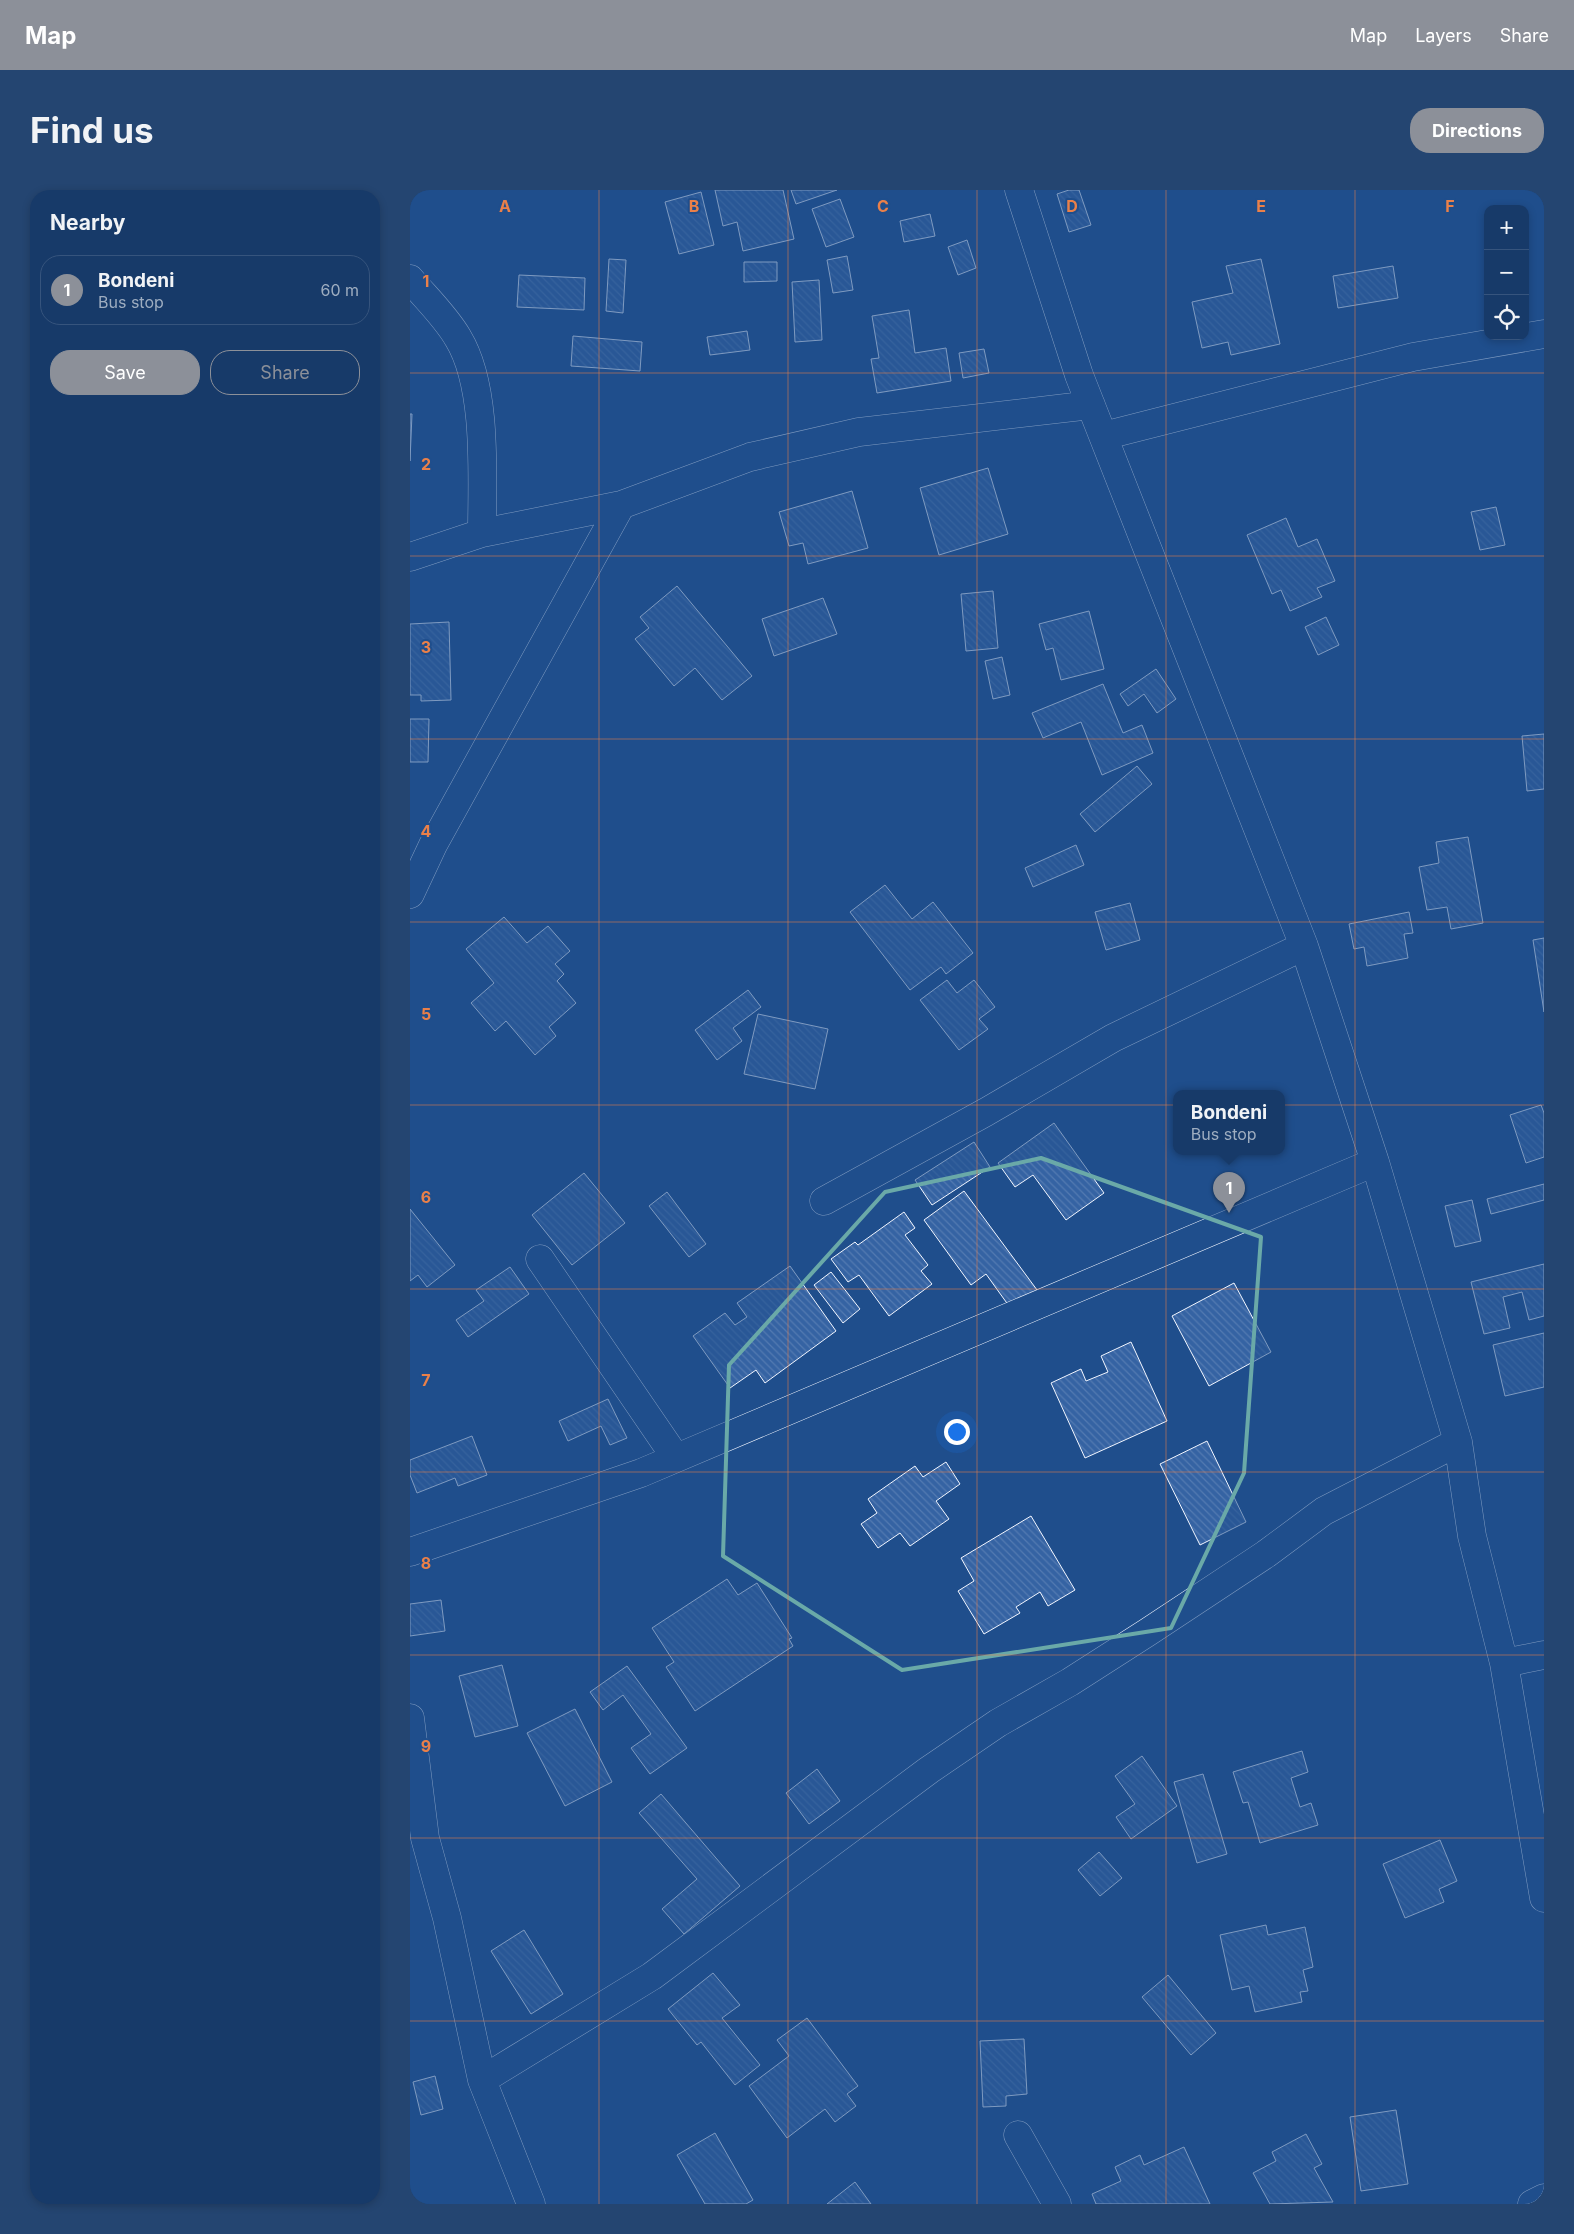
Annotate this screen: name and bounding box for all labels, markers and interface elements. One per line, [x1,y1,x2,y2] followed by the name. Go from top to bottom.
[25,21,76,50] text: Map
[1350,25,1387,46] text: Map
[1415,25,1472,46] text: Layers
[1500,25,1549,46] text: Share
[1410,108,1544,153] button: Directions
[30,109,154,151] text: Find us
[499,196,511,216] text: A
[689,196,699,216] text: B
[877,196,889,216] text: C
[1066,196,1078,216] text: D
[1256,196,1266,216] text: E
[1445,196,1455,216] text: F
[1484,205,1529,340] map controls
[1484,205,1529,250] button: +
[50,210,125,235] text: Nearby
[1484,250,1529,295] button: −
[98,269,174,292] text: Bondeni
[423,271,429,291] text: 1
[64,280,70,300] text: 1
[320,280,359,300] text: 60 m
[98,292,164,312] text: Bus stop
[1484,295,1529,340] button: locate
[50,350,200,395] button: Save
[210,350,360,395] button: Share
[421,454,431,474] text: 2
[421,637,431,657] text: 3
[421,821,432,841] text: 4
[421,1004,431,1024] text: 5
[1173,1090,1285,1155] popup
[1191,1101,1267,1124] text: Bondeni
[1191,1124,1257,1144] text: Bus stop
[1213,1172,1245,1213] pin: 1
[421,1187,431,1207] text: 6
[421,1370,431,1390] text: 7
[944,1419,970,1445] your location
[421,1553,431,1573] text: 8
[421,1736,431,1756] text: 9

